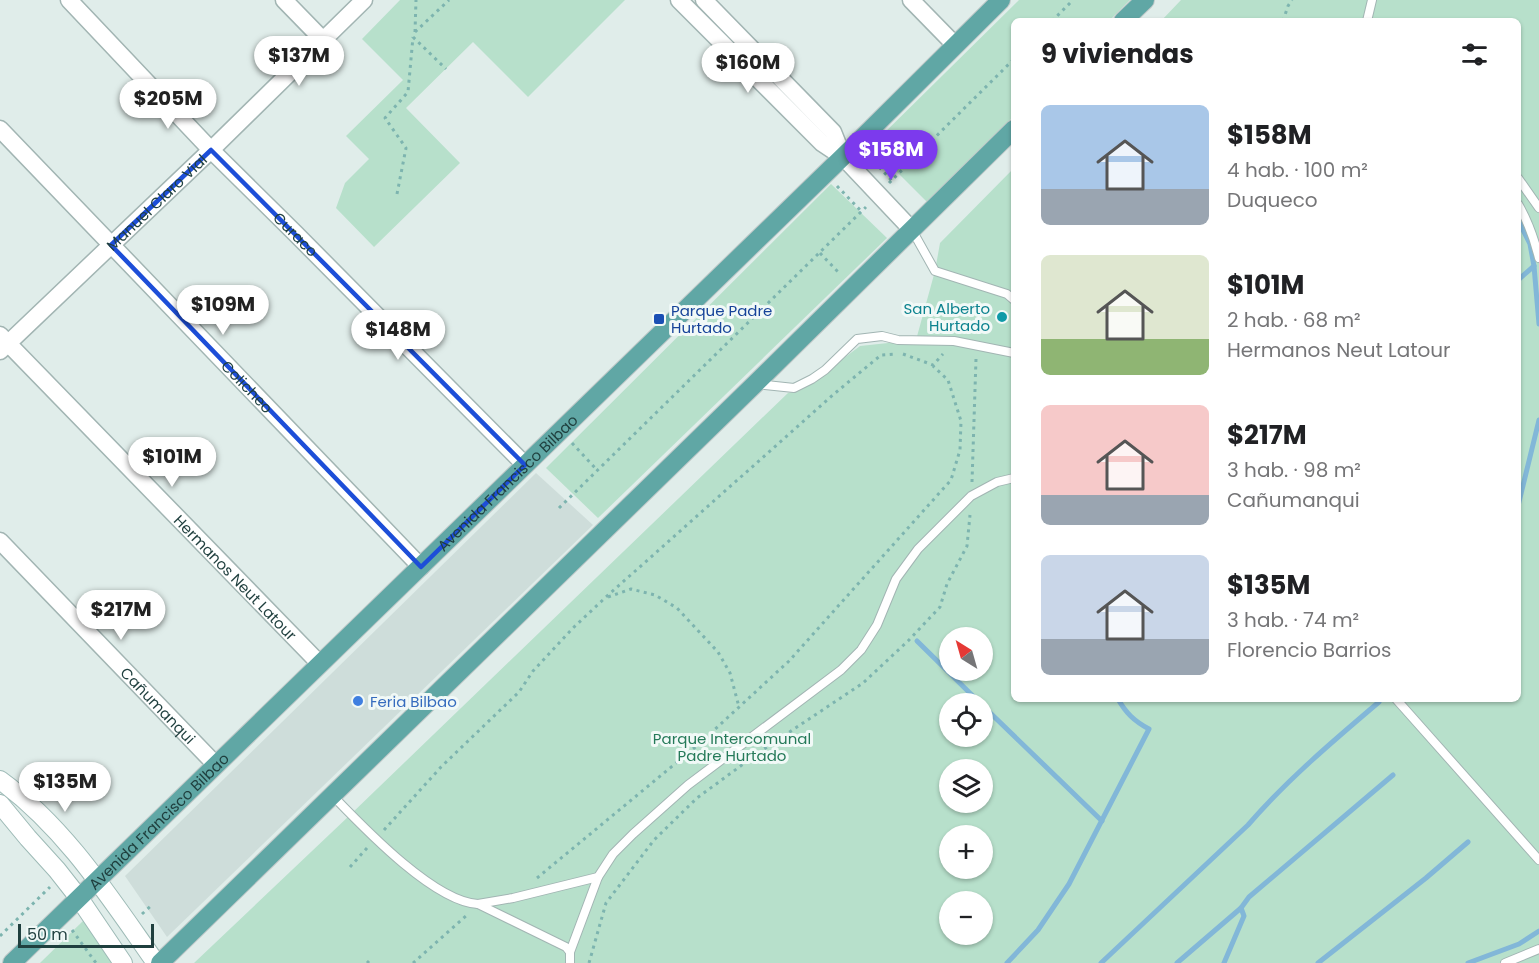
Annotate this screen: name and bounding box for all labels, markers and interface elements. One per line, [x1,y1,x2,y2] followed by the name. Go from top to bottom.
[257,36,341,87] pin: $137M
[1041,36,1194,72] text: 9 viviendas
[1458,38,1491,71] icon: filters
[268,41,330,69] text: $137M
[706,43,790,94] pin: $160M
[716,48,780,76] text: $160M
[126,79,210,130] pin: $205M
[134,84,202,112] text: $205M
[1227,117,1312,153] text: $158M
[1089,129,1161,201] icon: home
[849,130,933,181] pin: $158M
[859,135,924,163] text: $158M
[101,149,211,255] street label: Manuel Claro Vial
[1227,156,1368,184] text: 4 hab. · 100 m²
[1227,186,1318,214] text: Duqueco
[269,207,323,261] street label: Curaco
[1227,267,1304,303] text: $101M
[1089,279,1161,351] icon: home
[181,285,265,336] pin: $109M
[191,290,255,318] text: $109M
[904,298,990,336] place label: San Alberto Hurtado
[671,300,772,338] place label: Parque Padre Hurtado
[1227,306,1361,334] text: 2 hab. · 68 m²
[356,310,440,361] pin: $148M
[995,310,1009,324] marker: San Alberto Hurtado
[652,312,666,326] marker: Parque Padre Hurtado
[365,315,431,343] text: $148M
[1227,336,1451,364] text: Hermanos Neut Latour
[217,355,278,418] street label: Colicheo
[432,409,582,556] street label: Avenida Francisco Bilbao
[1227,417,1307,453] text: $217M
[1089,429,1161,501] icon: home
[130,437,214,488] pin: $101M
[142,442,202,470] text: $101M
[1227,456,1361,484] text: 3 hab. · 98 m²
[1227,486,1360,514] text: Cañumanqui
[170,510,302,645] street label: Hermanos Neut Latour
[1227,567,1310,603] text: $135M
[1089,579,1161,651] icon: home
[79,590,163,641] pin: $217M
[90,595,152,623] text: $217M
[1227,606,1359,634] text: 3 hab. · 74 m²
[939,627,993,681] north arrow
[939,627,993,945] map controls
[1227,636,1392,664] text: Florencio Barrios
[116,662,200,748] street label: Cañumanqui
[370,691,457,712] place label: Feria Bilbao
[939,693,993,747] button: locate
[351,694,365,708] marker: Feria Bilbao
[653,728,811,766] park label: Parque Intercomunal Padre Hurtado
[84,748,233,894] street label: Avenida Francisco Bilbao
[939,759,993,813] button: layers
[23,762,107,813] pin: $135M
[33,767,97,795] text: $135M
[939,825,993,879] button: +
[939,891,993,945] button: −
[18,921,154,948] scale bar
[27,923,68,946] text: 50 m

